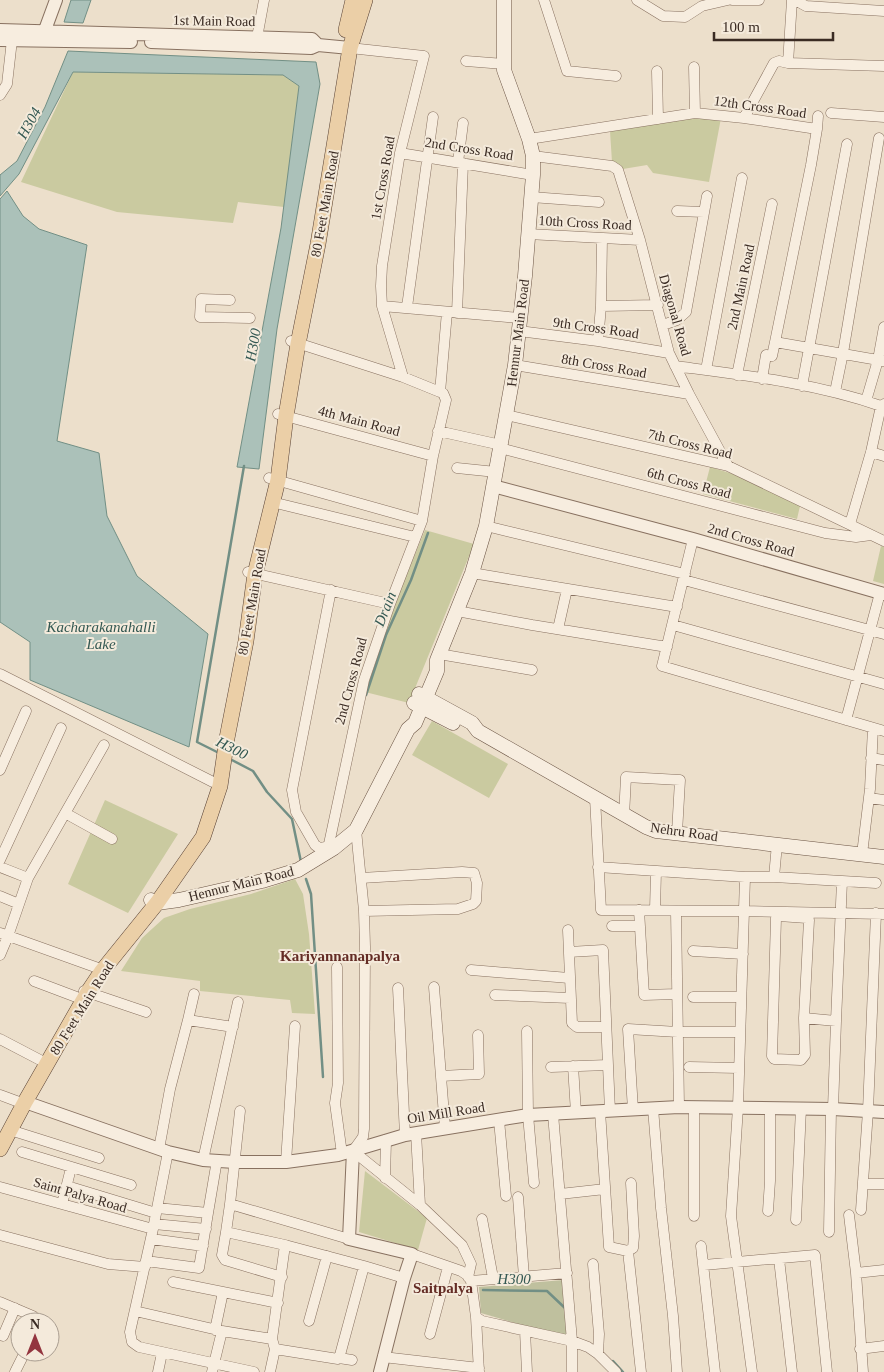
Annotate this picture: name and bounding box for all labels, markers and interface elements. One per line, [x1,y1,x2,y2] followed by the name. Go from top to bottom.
[714,10,833,42] scale bar
[173,13,255,29] street label: 1st Main Road
[722,19,760,35] text: 100 m
[713,93,807,121] street label: 12th Cross Road
[13,104,44,142] water label: H304
[368,135,398,221] street label: 1st Cross Road
[424,135,514,163] street label: 2nd Cross Road
[308,150,342,258] street label: 80 Feet Main Road
[538,213,632,233] street label: 10th Cross Road
[725,243,757,331] street label: 2nd Main Road
[656,272,694,358] street label: Diagonal Road
[504,278,532,388] street label: Hennur Main Road
[552,315,640,341] street label: 9th Cross Road
[242,327,264,364] water label: H300
[560,351,648,381] street label: 8th Cross Road
[316,403,402,439] street label: 4th Main Road
[646,426,734,462] street label: 7th Cross Road
[645,465,733,501] street label: 6th Cross Road
[706,520,796,560] street label: 2nd Cross Road
[235,548,269,656] street label: 80 Feet Main Road
[370,589,399,630] water label: Drain
[45,619,156,652] water label: Kacharakanahalli Lake
[332,636,370,726] street label: 2nd Cross Road
[213,733,251,763] water label: H300
[649,820,719,844] street label: Nehru Road
[187,864,295,904] street label: Hennur Main Road
[280,948,401,964] district label: Kariyannanapalya
[47,958,117,1058] street label: 80 Feet Main Road
[406,1099,486,1127] street label: Oil Mill Road
[32,1174,128,1216] street label: Saint Palya Road
[496,1271,531,1287] water label: H300
[413,1280,474,1296] district label: Saitpalya
[10,1312,60,1362] north arrow
[30,1317,40,1332] text: N

